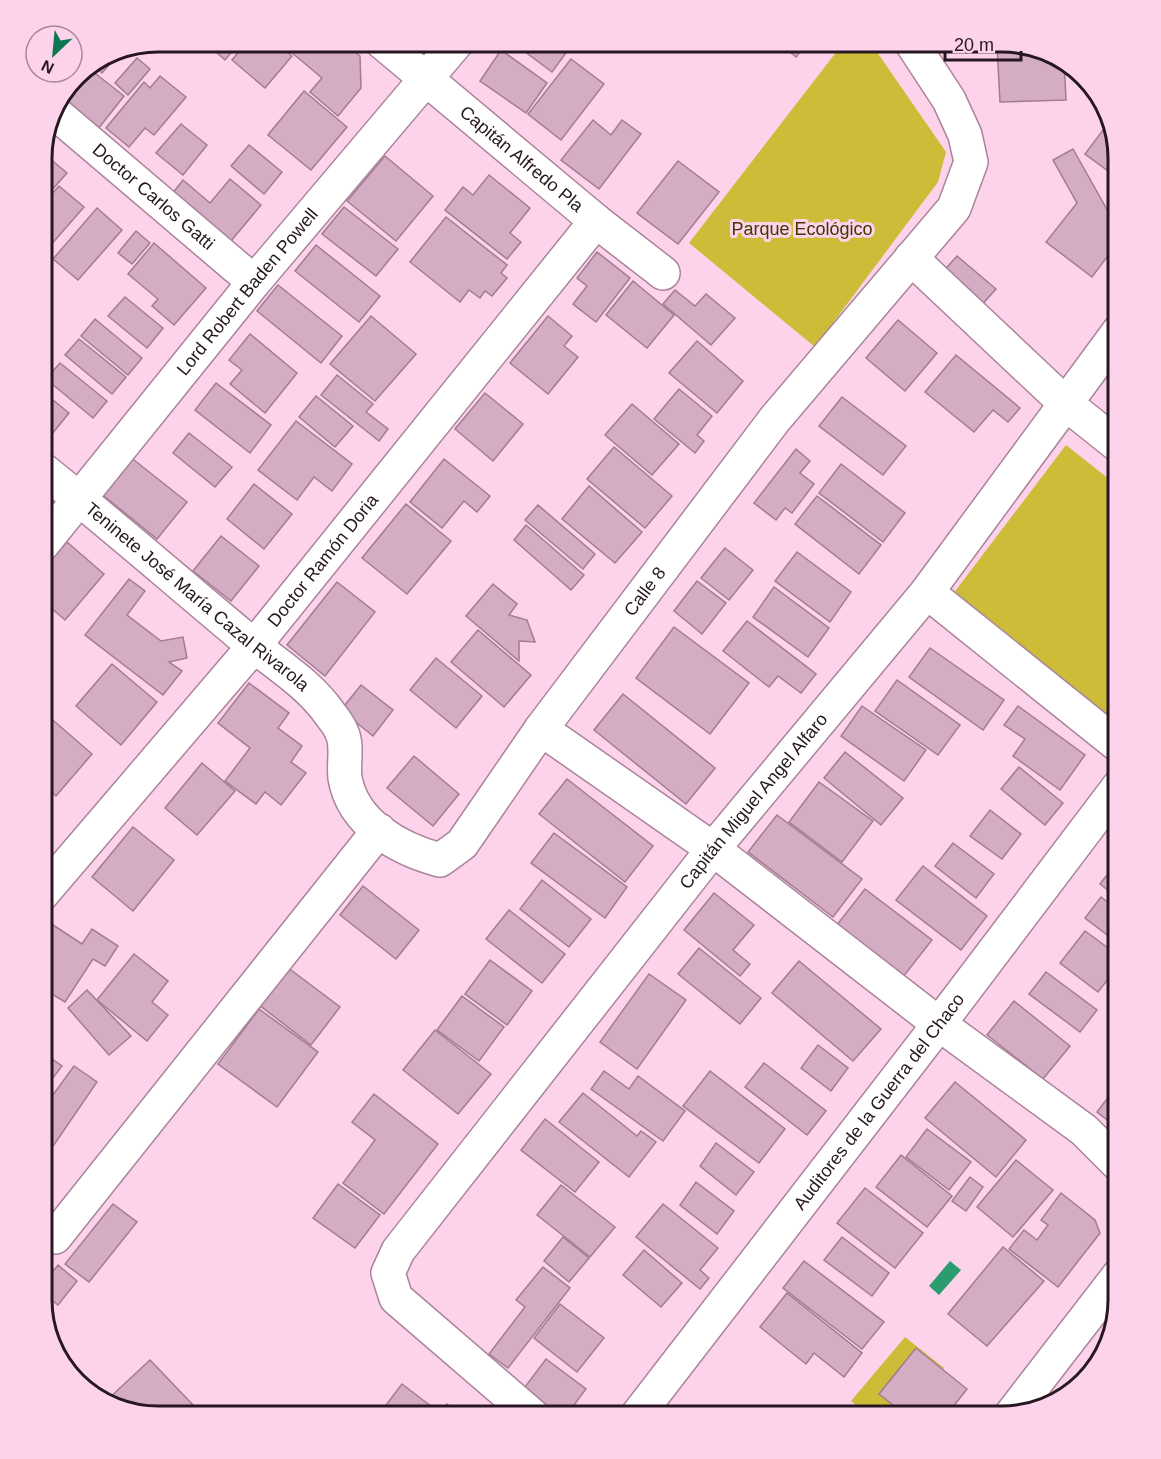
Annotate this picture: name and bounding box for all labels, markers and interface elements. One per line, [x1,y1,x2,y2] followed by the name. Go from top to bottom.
[24,24,84,84] north arrow
[945,24,1022,62] scale bar
[954,35,994,55] text: 20 m
[39,57,57,77] text: N
[456,102,588,217] street label: Capitán Alfredo Pla
[89,139,218,254] street label: Doctor Carlos Gatti
[173,204,322,379] street label: Lord Robert Baden Powell
[731,219,873,239] park label: Parque Ecológico
[264,490,383,631] street label: Doctor Ramón Doria
[81,498,314,696] street label: Teninete José María Cazal Rivarola
[620,563,670,620] street label: Calle 8
[676,709,832,893] street label: Capitán Miguel Angel Alfaro
[789,990,968,1214] street label: Auditores de la Guerra del Chaco

